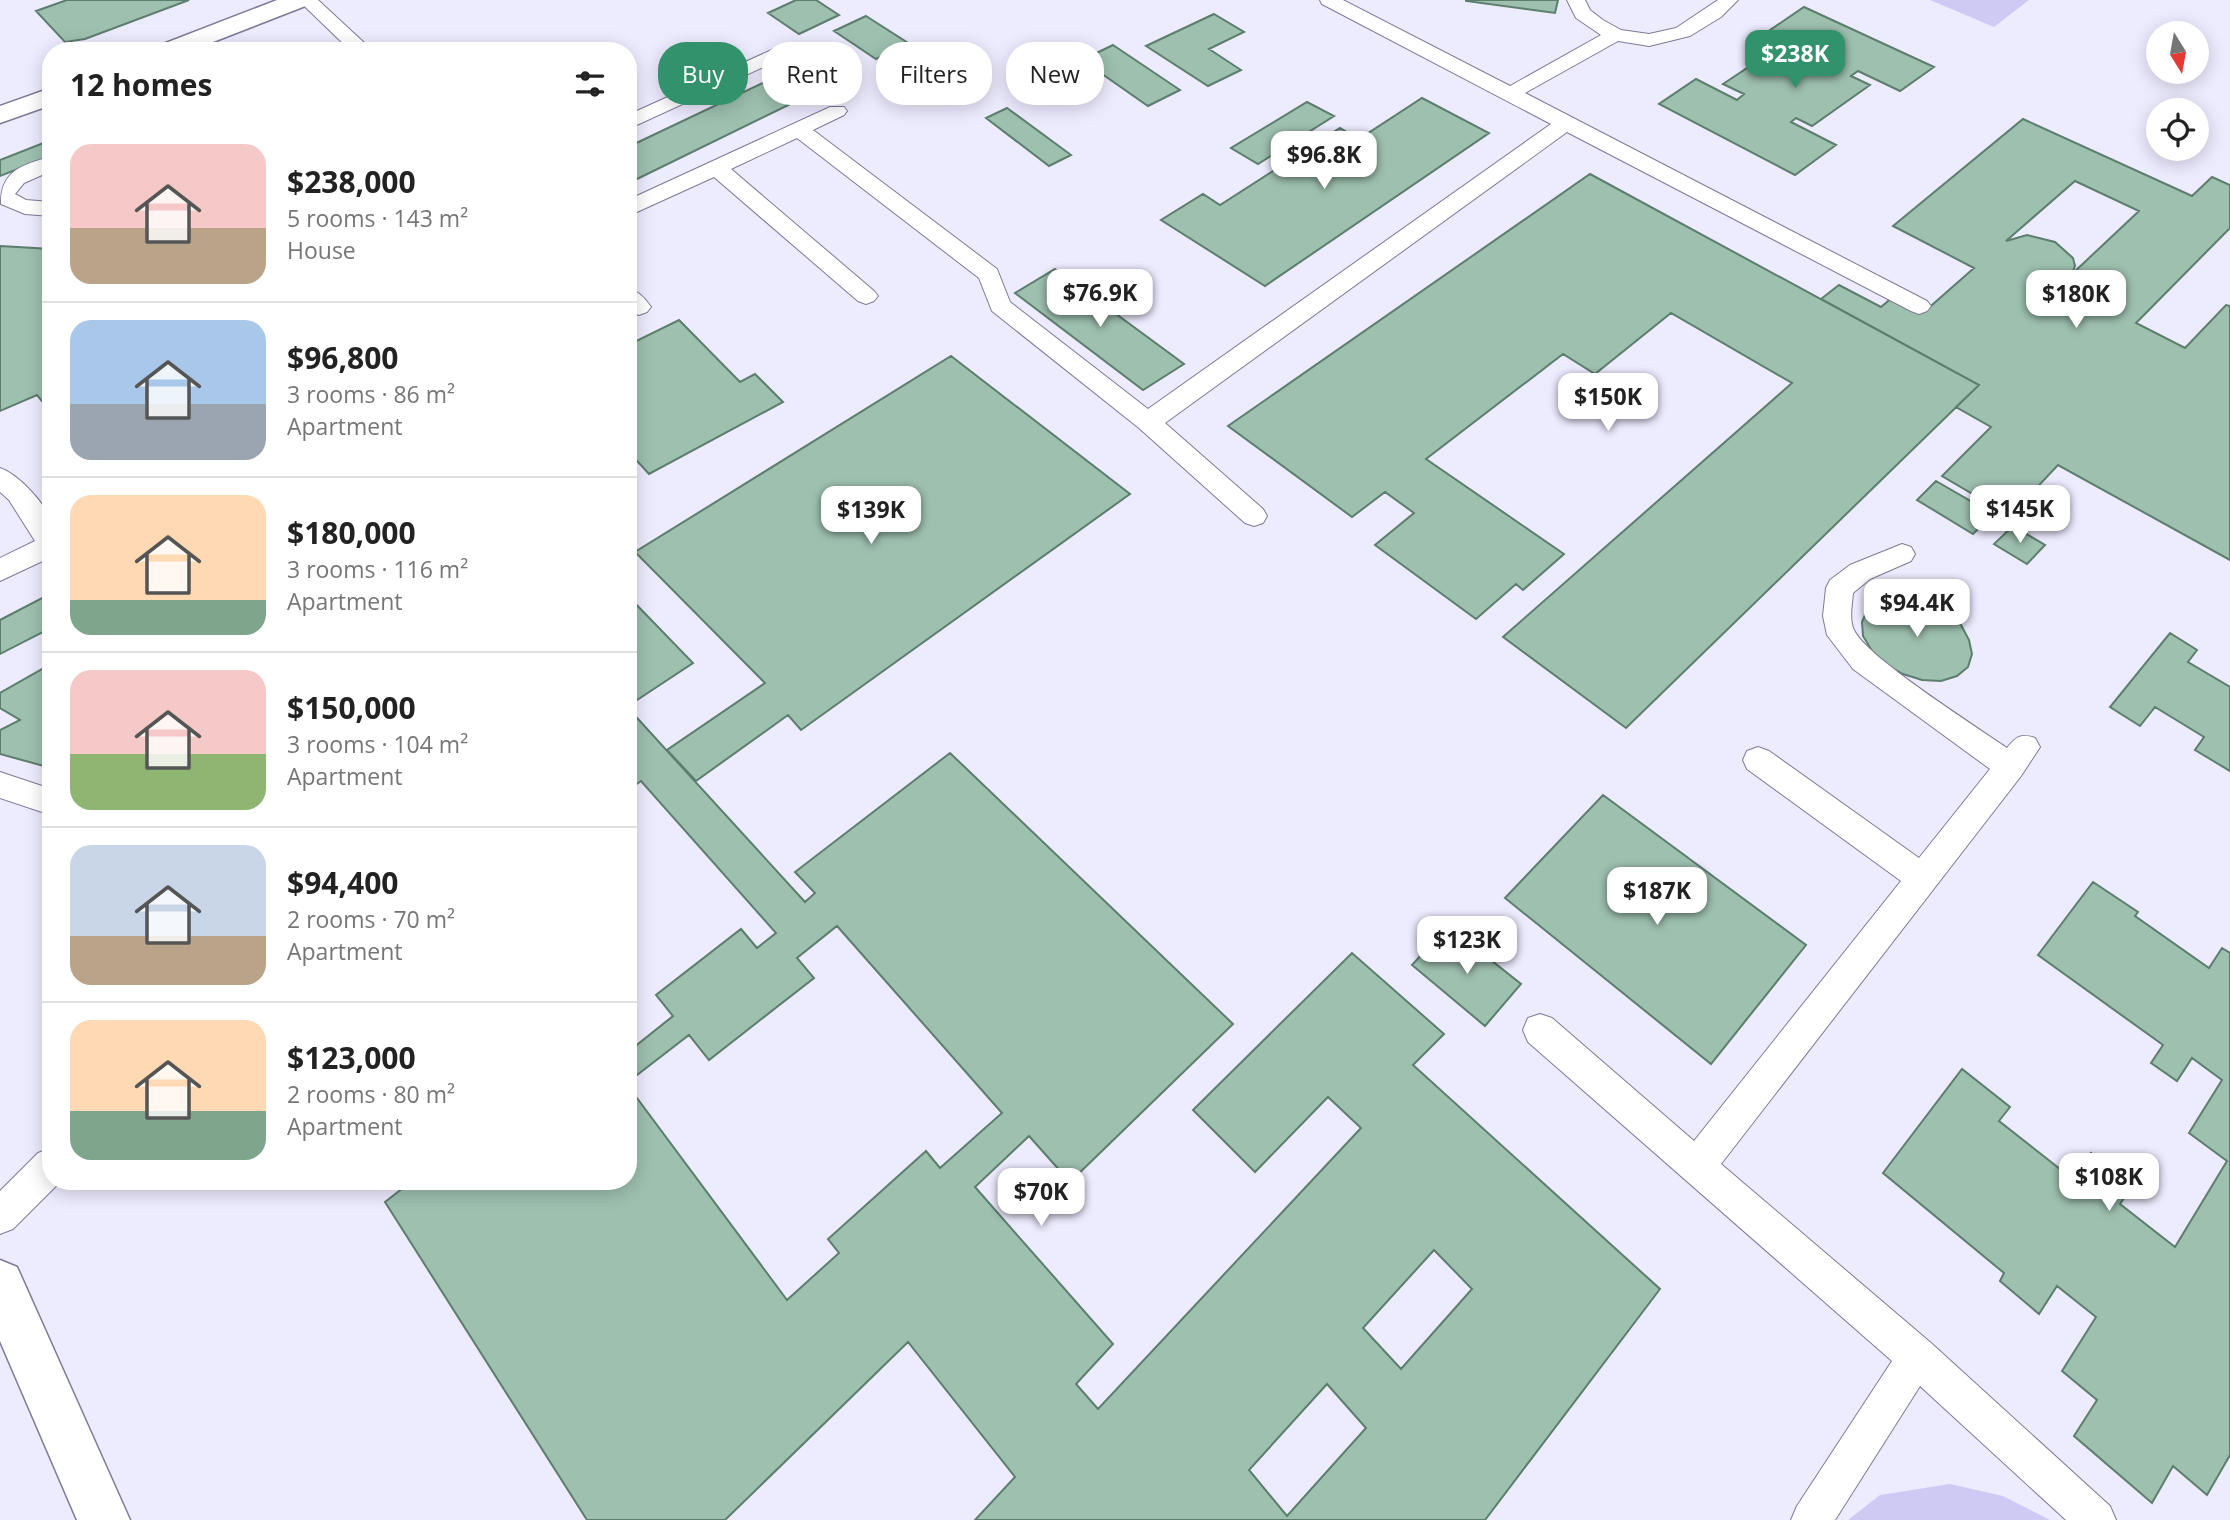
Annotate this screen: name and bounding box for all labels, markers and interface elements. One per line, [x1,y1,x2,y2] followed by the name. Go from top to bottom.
[2146,21,2208,84] north arrow
[2146,21,2209,161] map controls
[1746,31,1844,90] pin: $238K
[1761,37,1829,69] text: $238K
[658,42,748,105] chip: Buy
[762,42,862,105] chip: Rent
[876,42,992,105] chip: Filters
[1006,42,1104,105] chip: New
[70,64,213,105] text: 12 homes
[571,65,609,103] icon: filters
[2146,98,2209,161] button: locate
[1267,132,1381,191] pin: $96.8K
[1287,138,1361,170] text: $96.8K
[287,161,416,202] text: $238,000
[126,172,210,256] icon: home
[287,202,468,234] text: 5 rooms · 143 m²
[287,234,356,266] text: House
[1043,270,1157,329] pin: $76.9K
[2027,270,2125,330] pin: $180K
[1063,276,1137,308] text: $76.9K
[2042,277,2110,309] text: $180K
[287,337,398,378] text: $96,800
[126,348,210,432] icon: home
[1559,374,1657,433] pin: $150K
[287,378,455,410] text: 3 rooms · 86 m²
[1574,380,1642,412] text: $150K
[287,410,403,442] text: Apartment
[822,486,920,546] pin: $139K
[1971,486,2069,545] pin: $145K
[1986,492,2054,524] text: $145K
[837,493,905,525] text: $139K
[287,512,416,553] text: $180,000
[126,523,210,607] icon: home
[287,553,468,585] text: 3 rooms · 116 m²
[1860,580,1974,639] pin: $94.4K
[287,585,403,617] text: Apartment
[1880,586,1954,618] text: $94.4K
[287,687,416,728] text: $150,000
[126,698,210,782] icon: home
[287,728,468,760] text: 3 rooms · 104 m²
[287,760,403,792] text: Apartment
[287,862,398,903] text: $94,400
[1608,867,1706,927] pin: $187K
[126,873,210,957] icon: home
[1623,874,1691,906] text: $187K
[287,903,455,935] text: 2 rooms · 70 m²
[1418,916,1516,976] pin: $123K
[1433,923,1501,955] text: $123K
[287,935,403,967] text: Apartment
[287,1037,416,1078] text: $123,000
[126,1048,210,1132] icon: home
[287,1078,455,1110] text: 2 rooms · 80 m²
[287,1110,403,1142] text: Apartment
[2060,1154,2158,1213] pin: $108K
[2075,1160,2143,1192] text: $108K
[1000,1168,1082,1228] pin: $70K
[1014,1175,1068,1207] text: $70K

